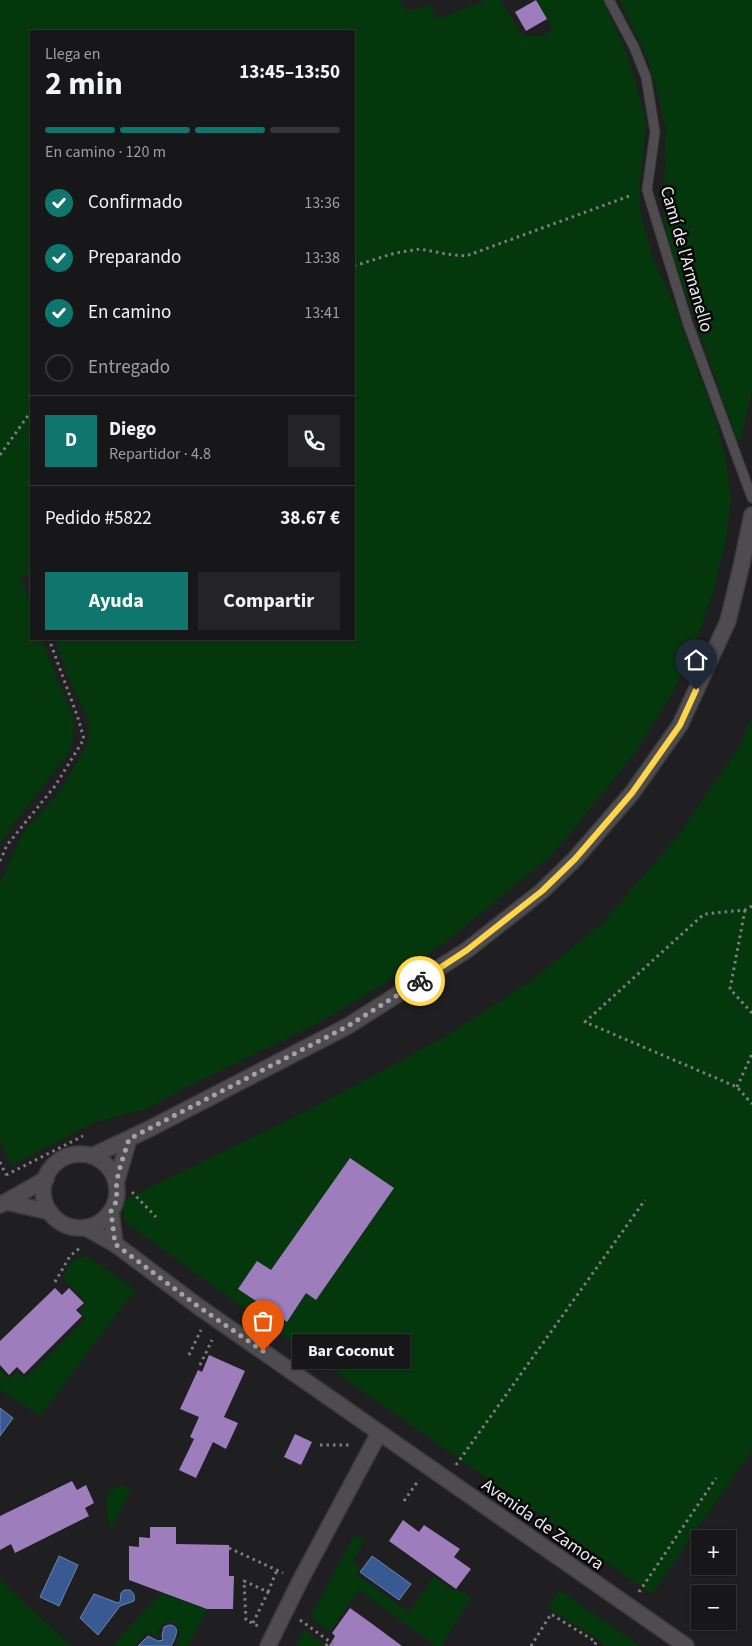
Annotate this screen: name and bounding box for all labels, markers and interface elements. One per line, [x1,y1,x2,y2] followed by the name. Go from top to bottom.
[45,43,100,65] text: Llega en
[239,59,340,86] text: 13:45–13:50
[45,61,123,107] text: 2 min
[45,141,166,163] text: En camino · 120 m
[654,183,719,335] street label: Camí de l'Armanello
[45,189,73,217] icon: check
[88,189,183,216] text: Confirmado
[304,192,340,214] text: 13:36
[45,244,73,272] icon: check
[88,244,181,271] text: Preparando
[304,247,340,269] text: 13:38
[45,299,73,327] icon: check
[88,299,171,326] text: En camino
[304,302,340,324] text: 13:41
[88,354,170,381] text: Entregado
[288,415,340,467] button: phone
[109,416,156,443] text: Diego
[65,427,77,454] text: D
[109,443,211,465] text: Repartidor · 4.8
[45,505,152,532] text: Pedido #5822
[280,505,340,532] text: 38.67 €
[45,572,188,630] button: Ayuda
[198,572,340,630] button: Compartir
[675,639,717,690] pin
[682,646,710,674] icon: home
[395,956,445,1006] courier
[406,967,434,995] icon: bike
[242,1300,284,1351] pin
[249,1307,277,1335] icon: bag
[293,1334,410,1368] callout: Bar Coconut
[308,1340,394,1362] text: Bar Coconut
[476,1473,609,1576] street label: Avenida de Zamora
[691,1530,736,1630] map controls
[691,1530,736,1575] button: +
[691,1585,736,1630] button: −

